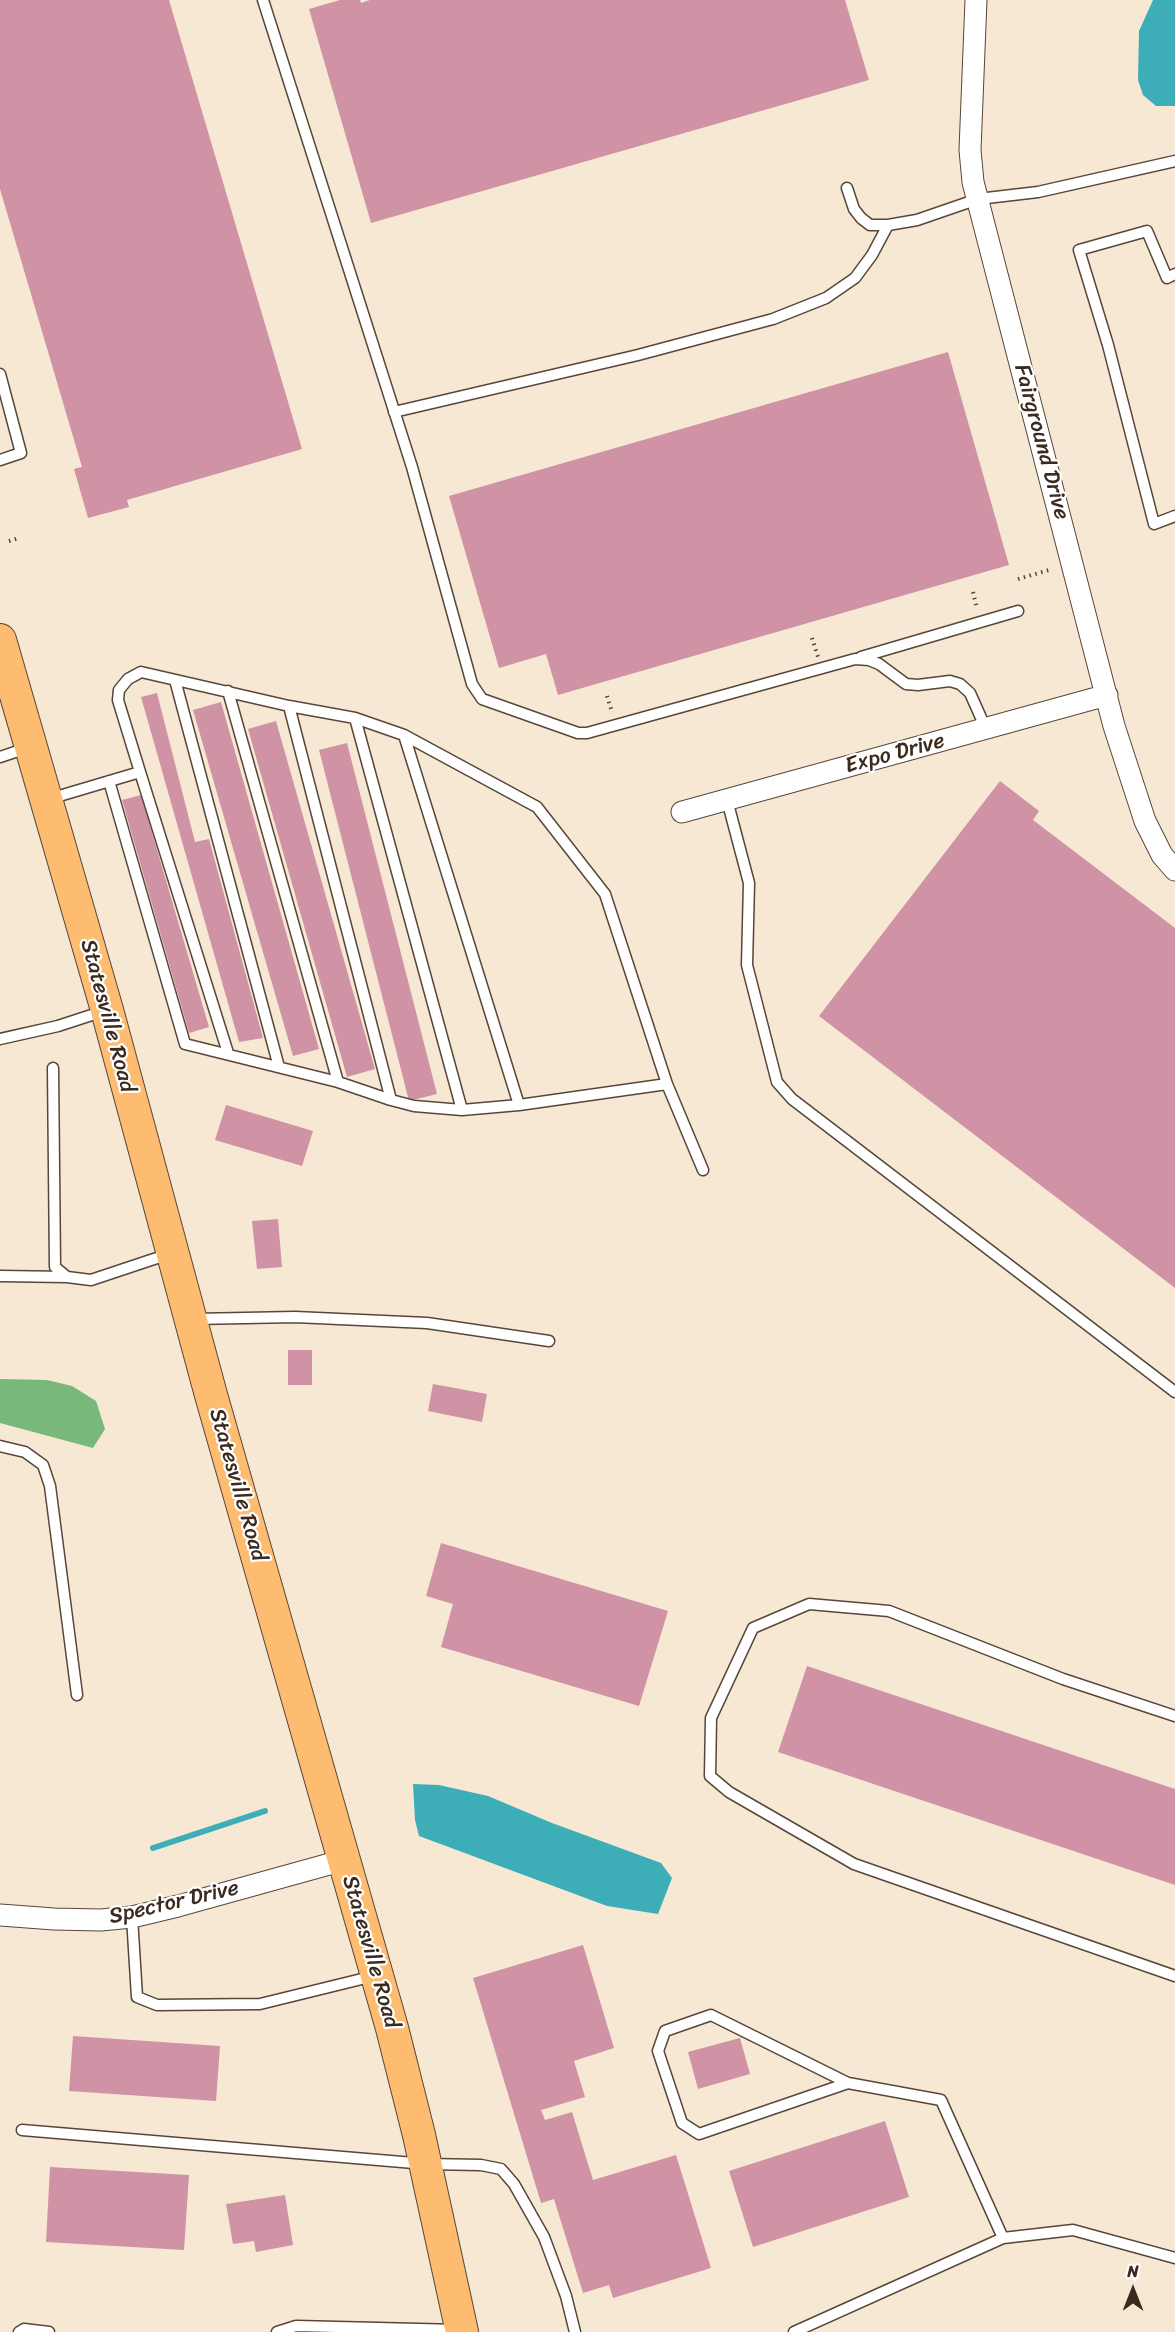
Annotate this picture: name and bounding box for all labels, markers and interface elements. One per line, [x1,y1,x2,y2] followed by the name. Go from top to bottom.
[1008,361,1074,523] street label: Fairground Drive
[842,728,948,780] street label: Expo Drive
[74,937,140,1095] street label: Statesville Road
[203,1406,271,1564] street label: Statesville Road
[336,1873,404,2031] street label: Statesville Road
[107,1875,241,1931] street label: Spector Drive
[1127,2257,1139,2286] text: N
[1103,2260,1163,2320] north arrow

